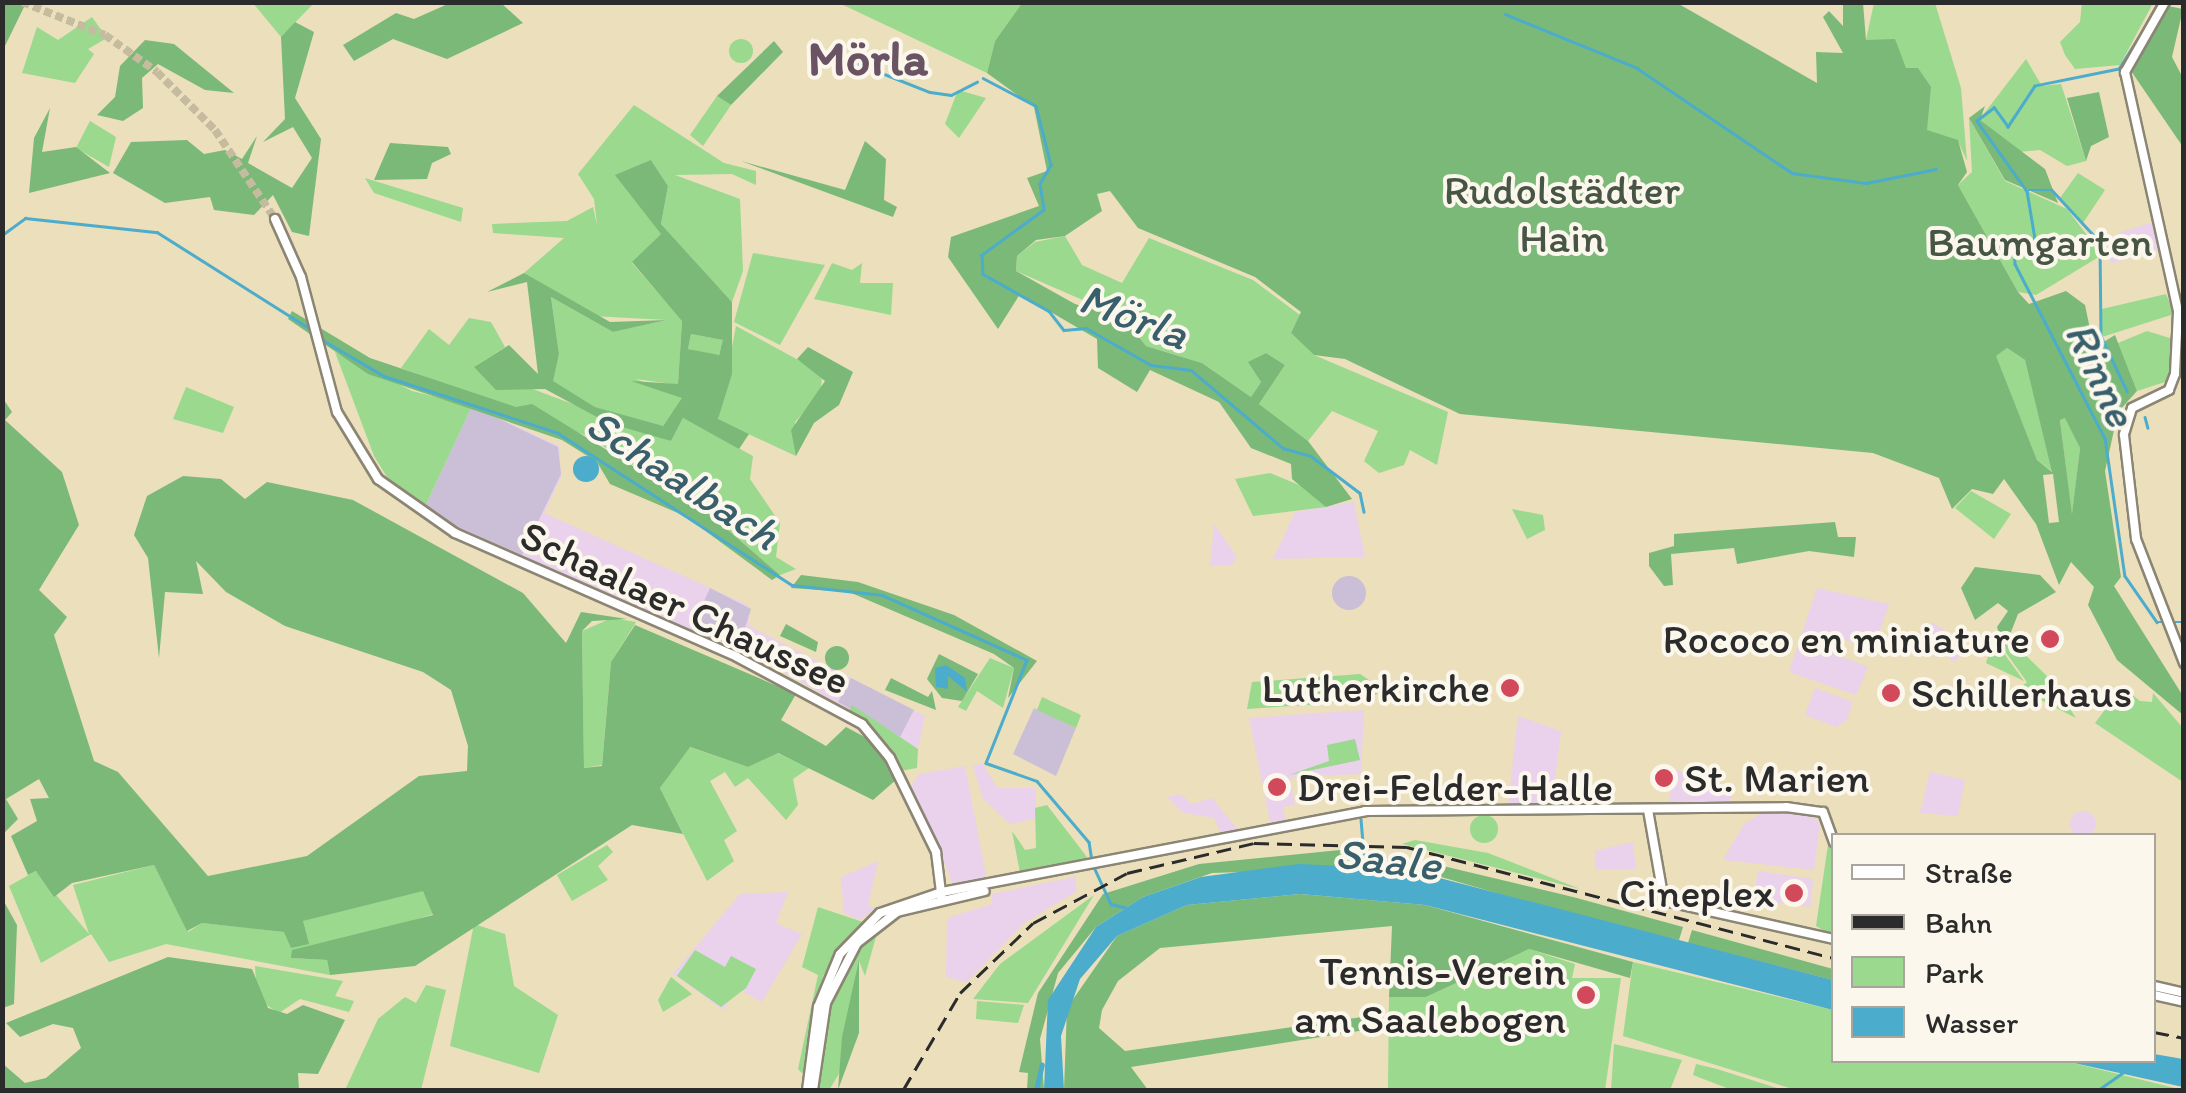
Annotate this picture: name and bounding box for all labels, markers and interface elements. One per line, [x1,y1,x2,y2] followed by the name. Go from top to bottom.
[808,30,928,88] district label: Mörla
[1444,165,1680,264] park label: Rudolstädter Hain
[1927,217,2153,267] park label: Baumgarten
[1072,271,1196,361] water label: Mörla
[2053,313,2149,435] water label: Rinne
[577,397,789,561] water label: Schaalbach
[511,509,859,707] street label: Schaalaer Chaussee
[1663,614,2030,664] place label: Rococo en miniature
[2039,628,2061,650] marker: Rococo en miniature
[1262,663,1490,713] place label: Lutherkirche
[1911,668,2132,718] place label: Schillerhaus
[1499,677,1521,699] marker: Lutherkirche
[1880,682,1902,704] marker: Schillerhaus
[1684,753,1868,803] place label: St. Marien
[1297,762,1613,812] place label: Drei-Felder-Halle
[1653,767,1675,789] marker: St. Marien
[1266,776,1288,798] marker: Drei-Felder-Halle
[1332,826,1444,892] water label: Saale
[1831,833,2156,1063] legend
[1925,854,2013,891] text: Straße
[1619,868,1774,918] place label: Cineplex
[1783,882,1805,904] marker: Cineplex
[1925,904,1992,941] text: Bahn
[1292,946,1566,1044] place label: Tennis-Verein am Saalebogen
[1925,954,1984,991] text: Park
[1575,984,1597,1006] marker: Tennis-Verein am Saalebogen
[1925,1004,2018,1041] text: Wasser

